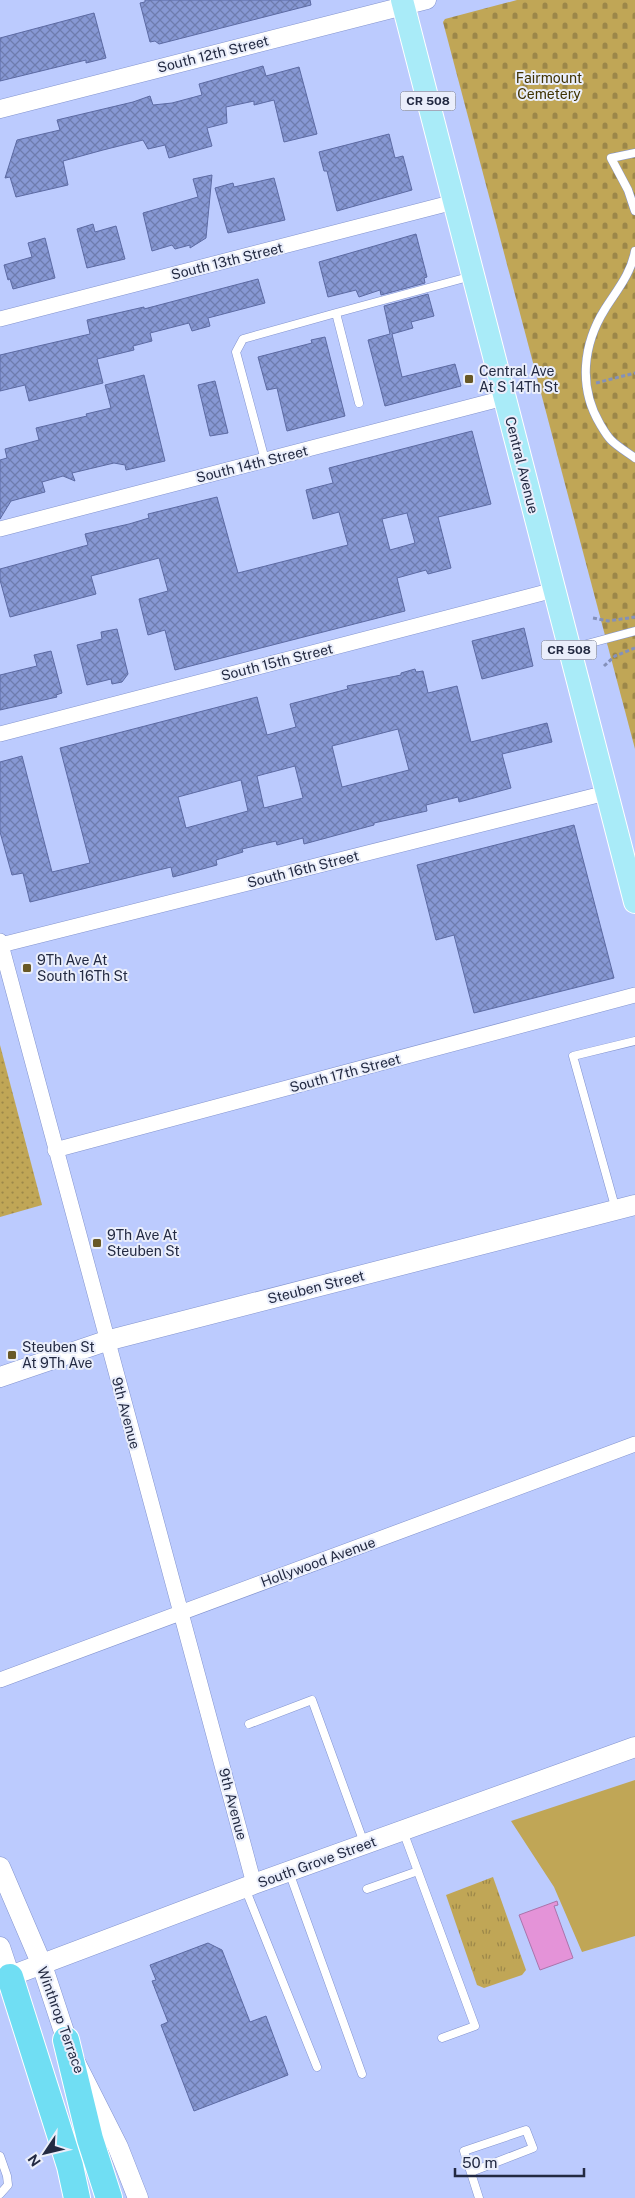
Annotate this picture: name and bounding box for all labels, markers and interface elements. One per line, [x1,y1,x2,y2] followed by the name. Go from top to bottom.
[156,32,270,76] street label: South 12th Street
[516,70,582,102] park label: Fairmount Cemetery
[400,92,456,110] road number: CR 508
[169,239,285,283] street label: South 13th Street
[479,363,558,395] place label: Central Ave At S 14Th St
[463,373,475,385] marker: Central Ave At S 14Th St
[502,415,542,515] street label: Central Avenue
[194,442,310,486] street label: South 14th Street
[219,640,335,684] street label: South 15th Street
[542,640,596,660] road number: CR 508
[245,847,361,891] street label: South 16th Street
[37,952,128,984] place label: 9Th Ave At South 16Th St
[21,962,33,974] marker: 9Th Ave At South 16Th St
[288,1050,402,1096] street label: South 17th Street
[107,1227,180,1259] place label: 9Th Ave At Steuben St
[91,1237,103,1249] marker: 9Th Ave At Steuben St
[266,1267,366,1307] street label: Steuben Street
[22,1339,95,1371] place label: Steuben St At 9Th Ave
[6,1349,18,1361] marker: Steuben St At 9Th Ave
[109,1375,143,1451] street label: 9th Avenue
[259,1534,377,1590] street label: Hollywood Avenue
[216,1766,250,1842] street label: 9th Avenue
[256,1833,378,1891] street label: South Grove Street
[34,1964,88,2076] street label: Winthrop Terrace
[20,2128,70,2178] north arrow
[455,2146,584,2178] scale bar
[25,2151,44,2170] text: N
[462,2154,497,2171] text: 50 m

